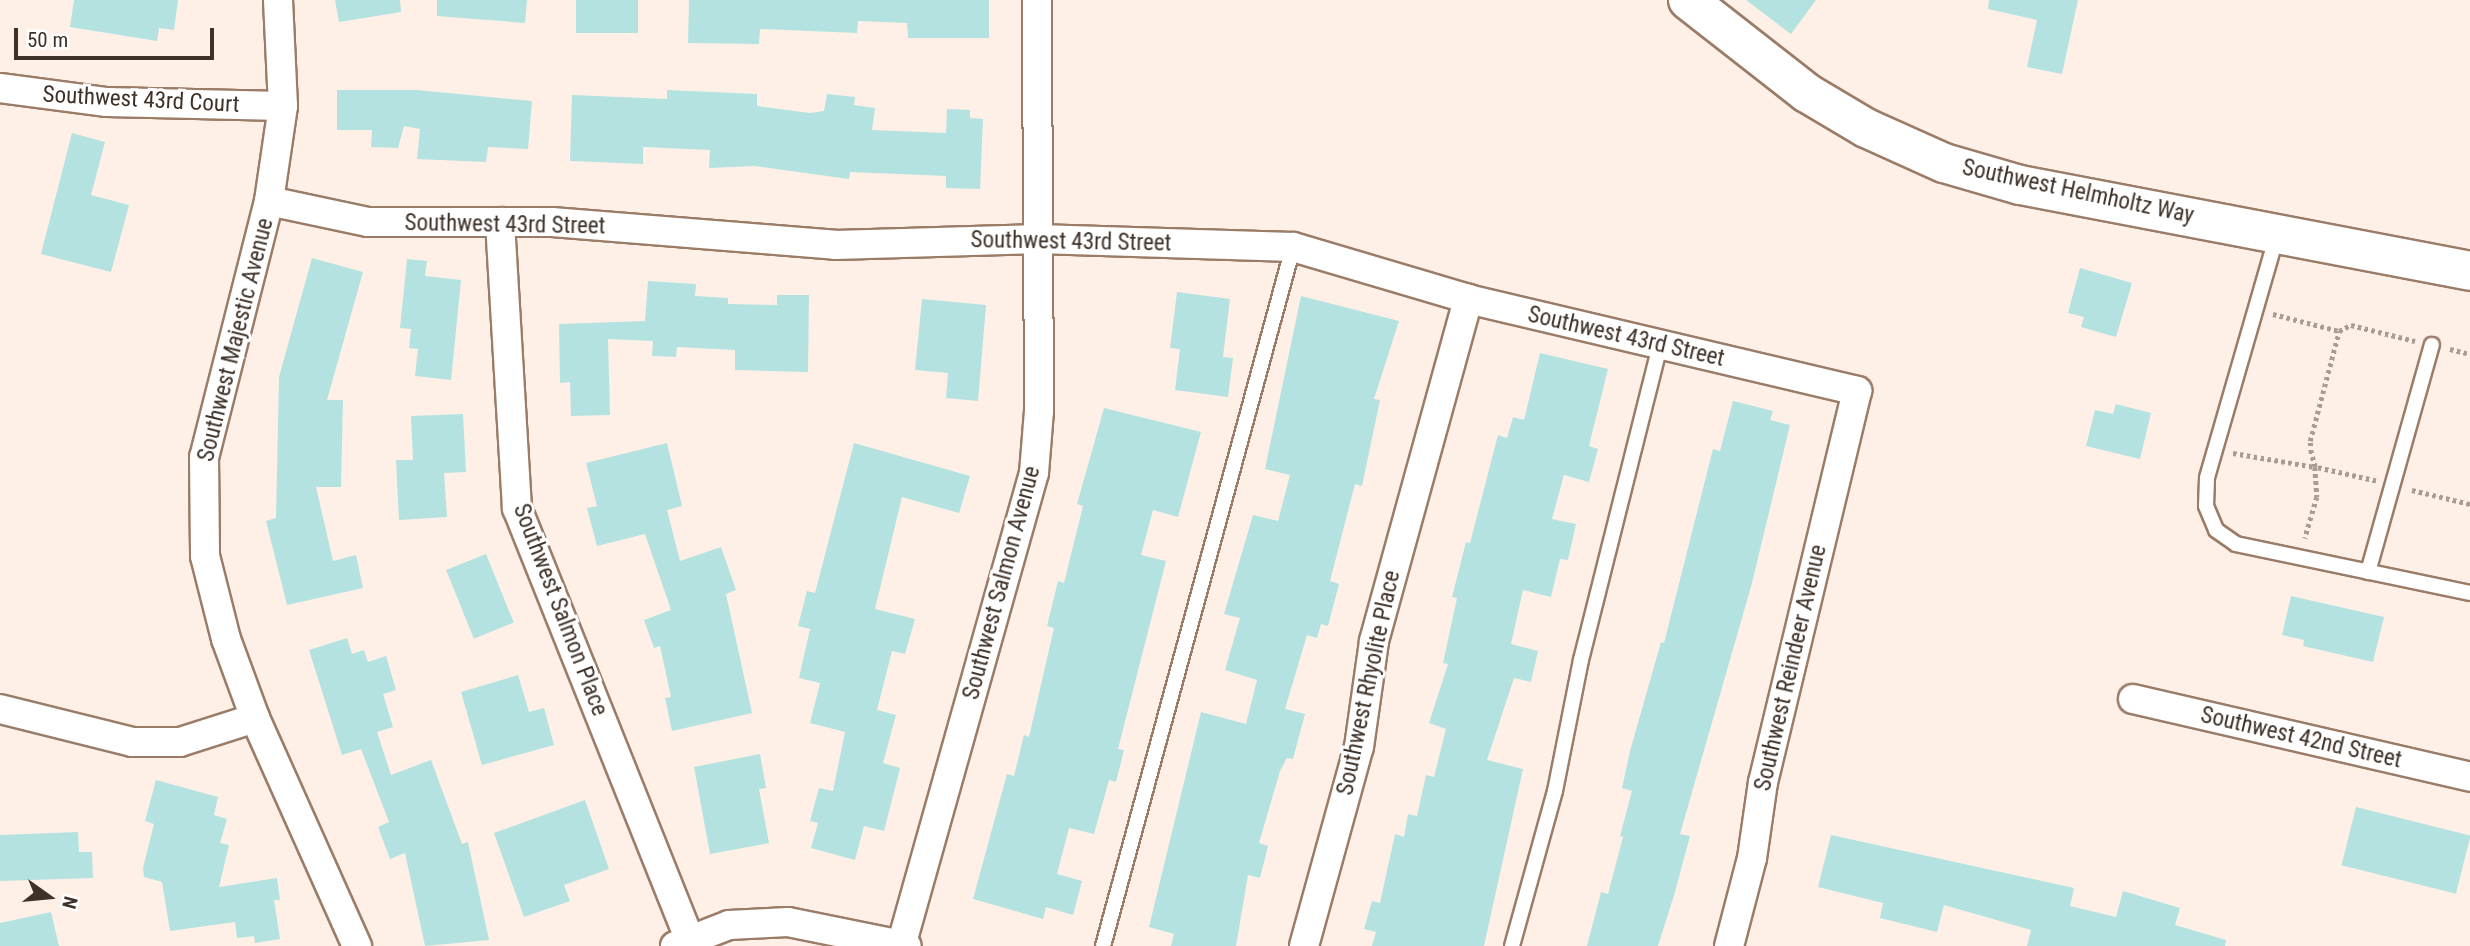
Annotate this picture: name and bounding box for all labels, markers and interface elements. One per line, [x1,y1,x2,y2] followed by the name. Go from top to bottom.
[18,14,217,58] scale bar
[27,28,68,52] text: 50 m
[42,81,240,119] street label: Southwest 43rd Court
[1960,154,2196,230] street label: Southwest Helmholtz Way
[404,209,606,241] street label: Southwest 43rd Street
[192,215,280,465] street label: Southwest Majestic Avenue
[970,226,1172,258] street label: Southwest 43rd Street
[1525,301,1727,373] street label: Southwest 43rd Street
[958,463,1046,703] street label: Southwest Salmon Avenue
[507,500,613,720] street label: Southwest Salmon Place
[1749,542,1833,794] street label: Southwest Reindeer Avenue
[1332,568,1406,798] street label: Southwest Rhyolite Place
[2198,701,2404,775] street label: Southwest 42nd Street
[14,862,84,932] north arrow
[57,894,82,911] text: N

